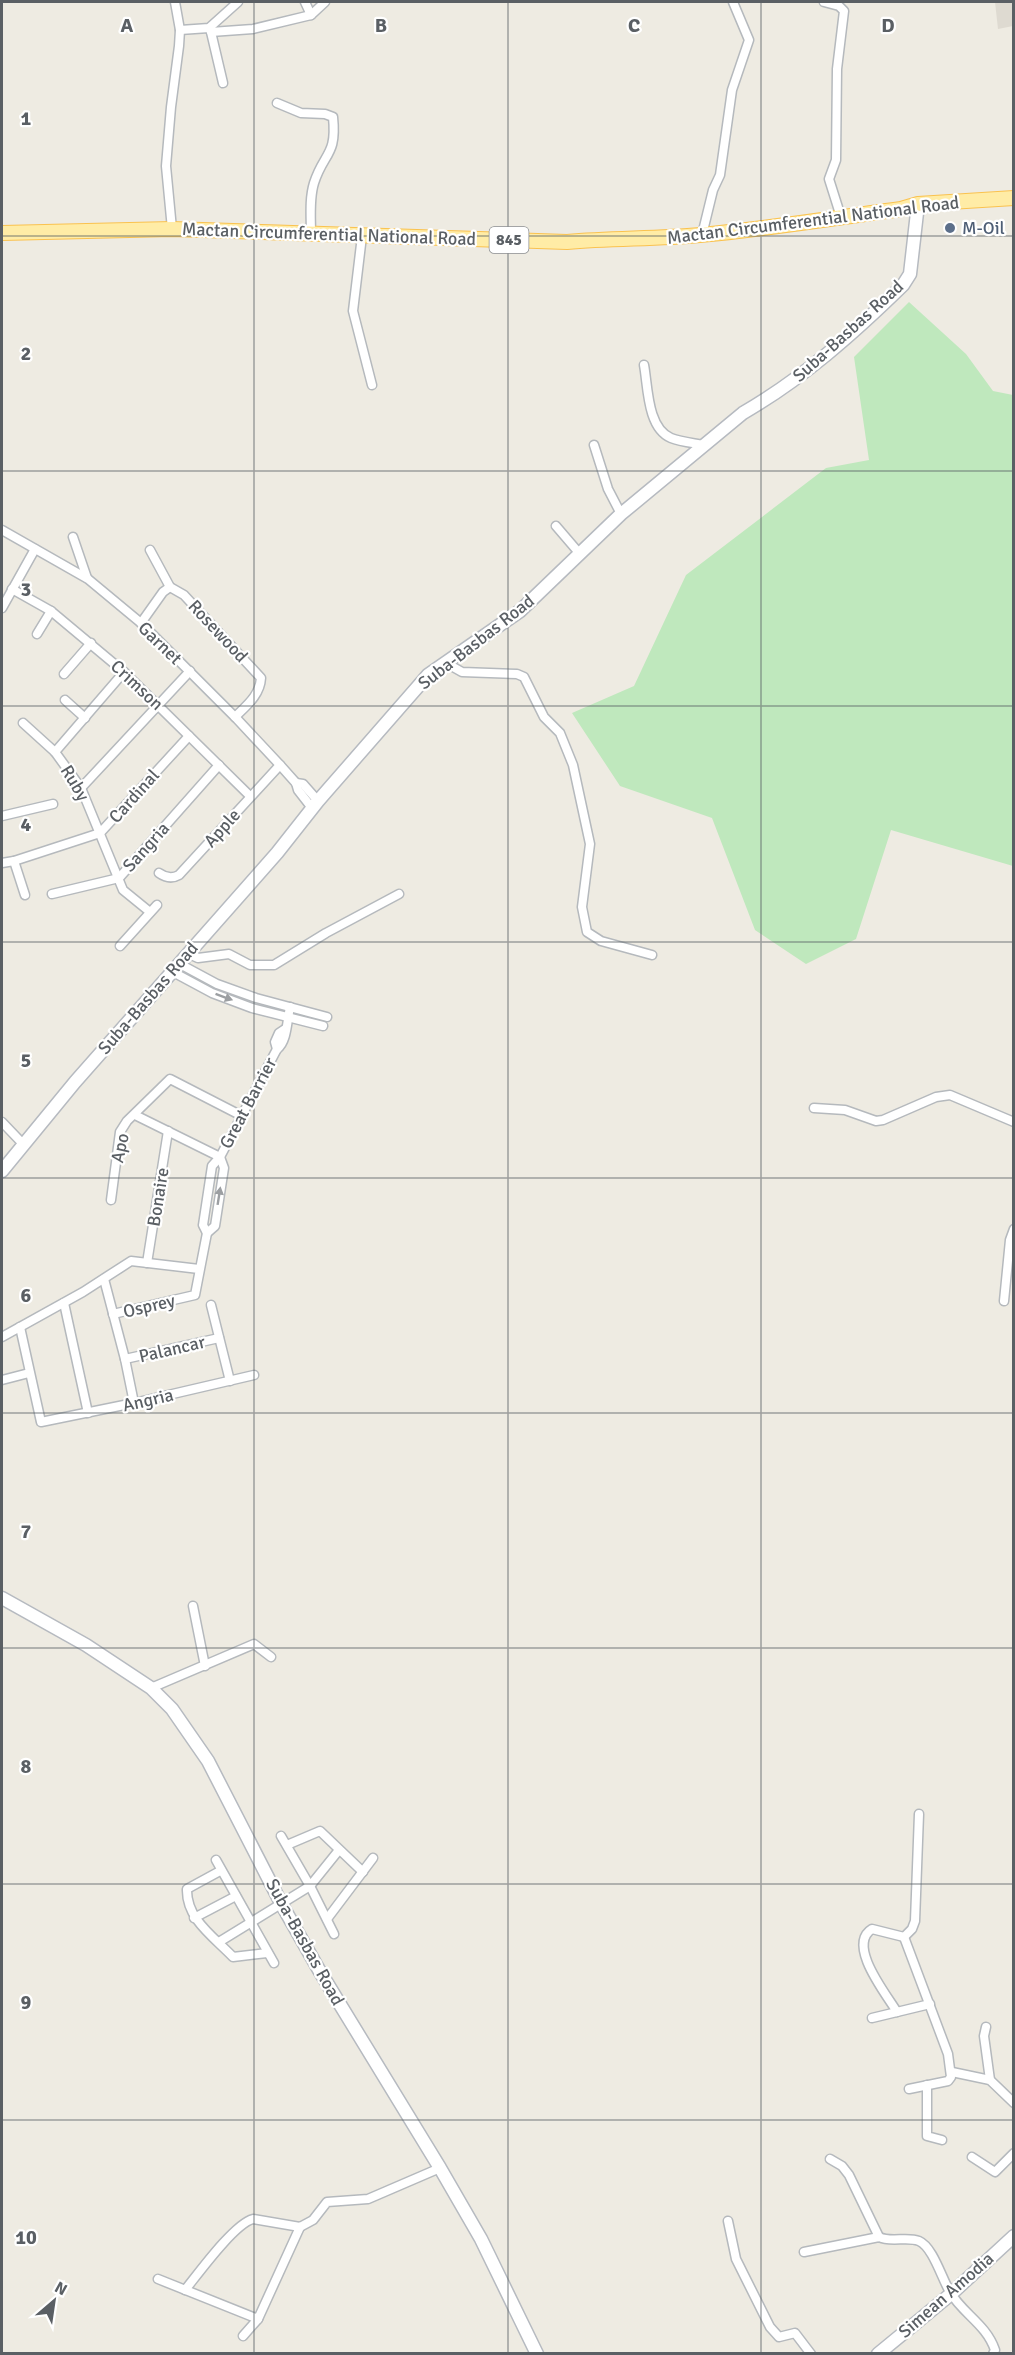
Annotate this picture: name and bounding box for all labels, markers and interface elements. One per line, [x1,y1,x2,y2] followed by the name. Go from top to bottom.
[121,13,134,38] text: A
[375,13,387,38] text: B
[628,13,640,38] text: C
[881,13,895,38] text: D
[21,106,32,131] text: 1
[666,191,960,249] street label: Mactan Circumferential National Road
[962,217,1005,239] place label: M-Oil
[182,218,476,250] street label: Mactan Circumferential National Road
[943,221,957,235] marker: M-Oil
[490,227,528,253] road number: 845
[788,275,908,387] street label: Suba-Basbas Road
[21,341,31,366] text: 2
[21,577,31,602] text: 3
[413,590,539,694] street label: Suba-Basbas Road
[183,595,253,667] street label: Rosewood
[133,617,187,669] street label: Garnet
[106,655,168,715] street label: Crimson
[56,761,95,806] street label: Ruby
[104,765,164,827] street label: Cardinal
[199,804,245,852] street label: Apple
[21,812,32,837] text: 4
[118,818,174,876] street label: Sangria
[93,937,203,1059] street label: Suba-Basbas Road
[215,993,233,1002] one-way arrow
[21,1048,31,1073] text: 5
[215,1053,281,1152] street label: Great Barrier
[106,1131,134,1165] street label: Apo
[142,1166,174,1228] street label: Bonaire
[215,1187,224,1206] one-way arrow
[21,1283,32,1308] text: 6
[121,1289,178,1323] street label: Osprey
[137,1331,208,1367] street label: Palancar
[121,1384,175,1416] street label: Angria
[21,1519,32,1544] text: 7
[21,1754,32,1779] text: 8
[261,1875,349,2009] street label: Suba-Basbas Road
[21,1990,32,2015] text: 9
[15,2225,37,2250] text: 10
[894,2248,998,2342] street label: Simean Amodia
[24,2271,84,2331] north arrow
[51,2277,71,2300] text: N

